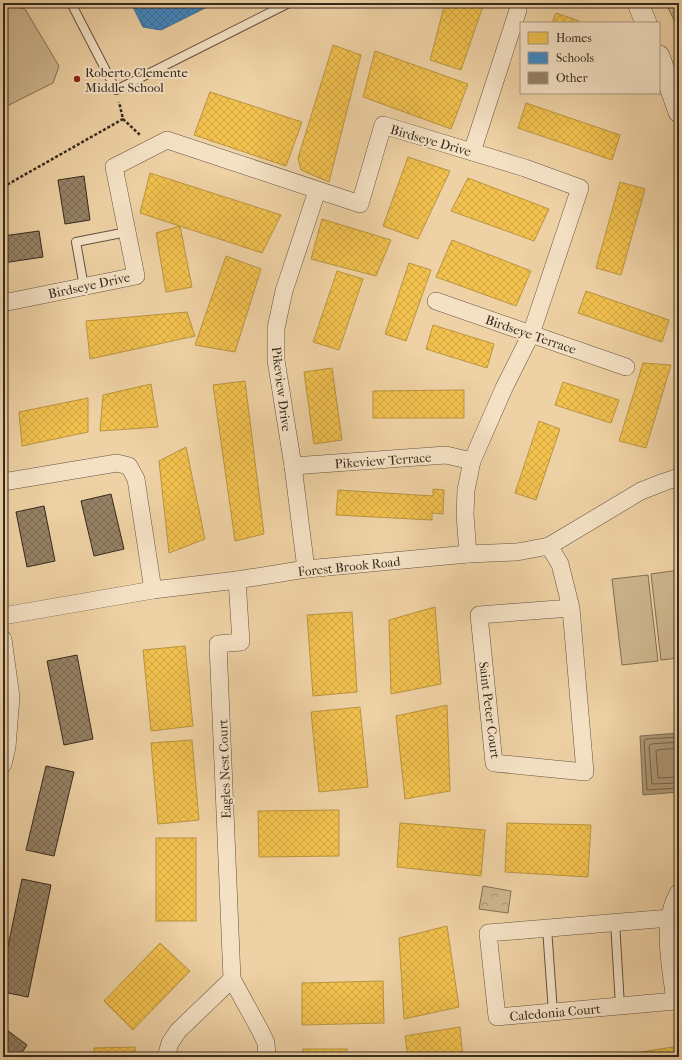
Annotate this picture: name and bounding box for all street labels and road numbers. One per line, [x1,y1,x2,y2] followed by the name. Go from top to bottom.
[389,122,474,159] street label: Birdseye Drive
[47,269,132,301] street label: Birdseye Drive
[483,312,579,357] street label: Birdseye Terrace
[269,346,294,433] street label: Pikeview Drive
[334,450,432,471] street label: Pikeview Terrace
[297,554,402,579] street label: Forest Brook Road
[476,661,503,760] street label: Saint Peter Court
[215,719,234,819] street label: Eagles Nest Court
[509,1001,602,1024] street label: Caledonia Court

